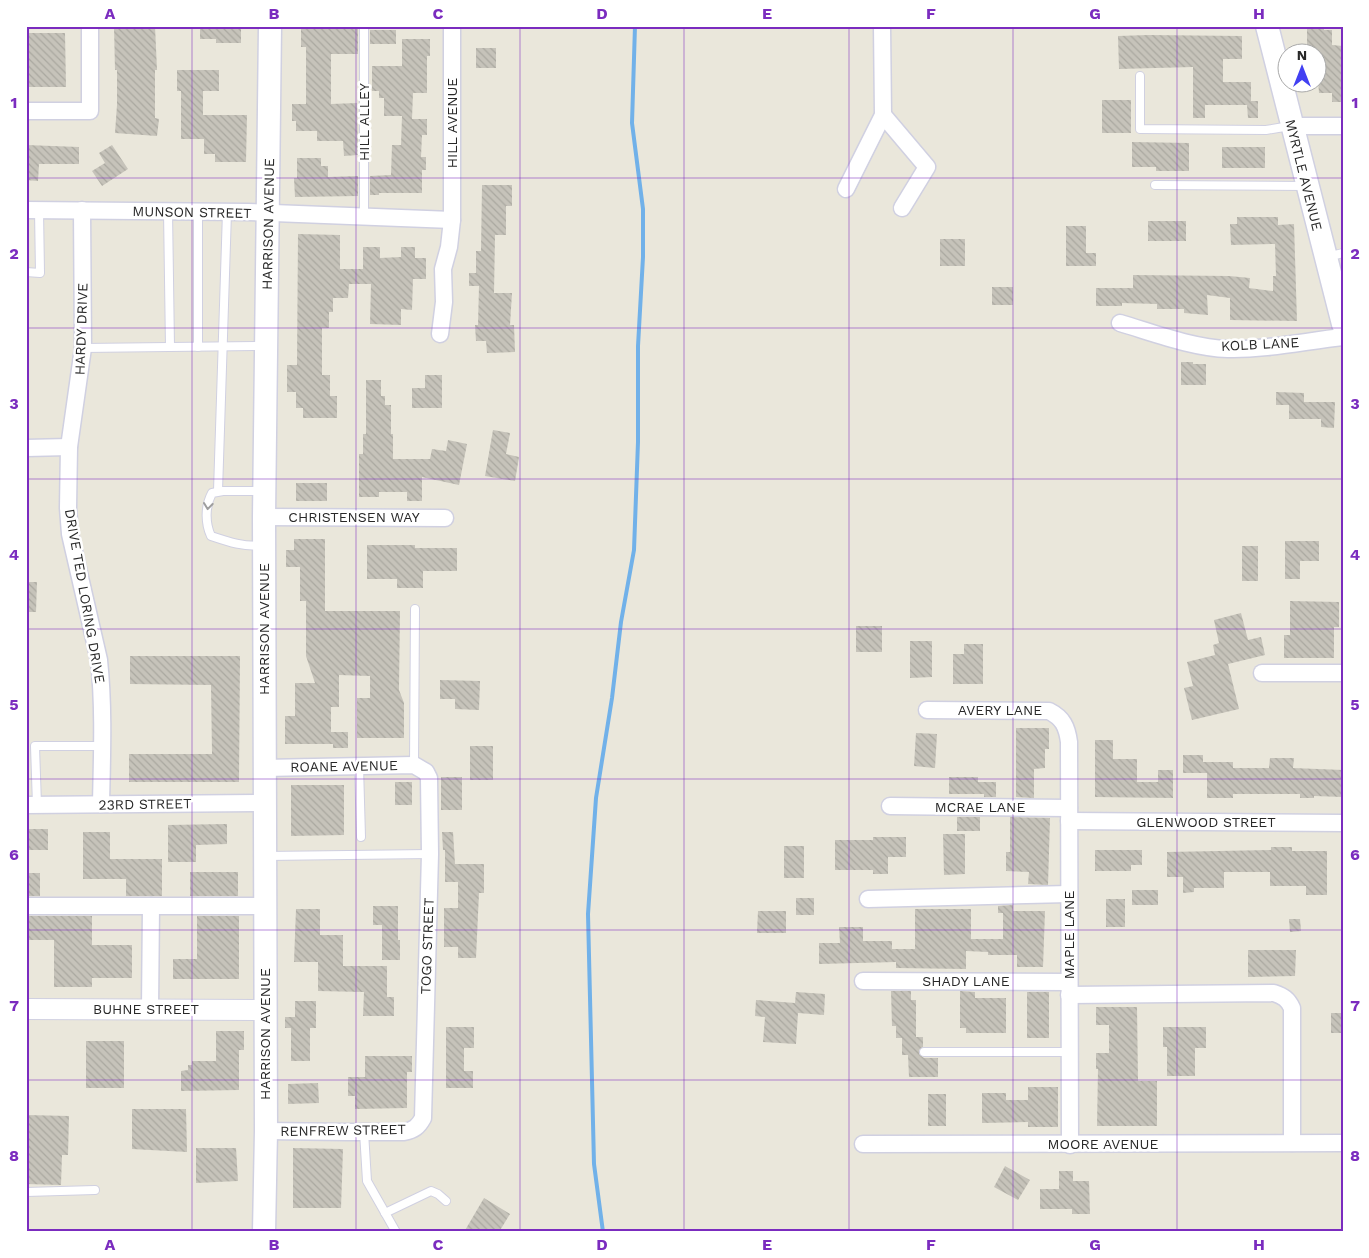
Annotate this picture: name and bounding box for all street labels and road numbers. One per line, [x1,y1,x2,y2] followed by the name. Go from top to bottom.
[444,78,460,168] street label: HILL AVENUE
[356,83,372,161] street label: HILL ALLEY
[1282,118,1326,232] street label: MYRTLE AVENUE
[259,158,277,290] street label: HARRISON AVENUE
[132,203,252,221] street label: MUNSON STREET
[71,282,91,375] street label: HARDY DRIVE
[1220,334,1300,354] street label: KOLB LANE
[62,507,108,685] street label: DRIVE TED LORING DRIVE
[288,509,420,525] street label: CHRISTENSEN WAY
[256,563,272,695] street label: HARRISON AVENUE
[958,702,1042,718] street label: AVERY LANE
[290,757,398,775] street label: ROANE AVENUE
[98,795,192,813] street label: 23RD STREET
[935,799,1025,815] street label: MCRAE LANE
[1136,814,1276,830] street label: GLENWOOD STREET
[1061,891,1077,979] street label: MAPLE LANE
[417,897,437,995] street label: TOGO STREET
[257,968,273,1100] street label: HARRISON AVENUE
[922,973,1010,989] street label: SHADY LANE
[93,1001,200,1017] street label: BUHNE STREET
[280,1121,407,1139] street label: RENFREW STREET
[1048,1136,1159,1152] street label: MOORE AVENUE

